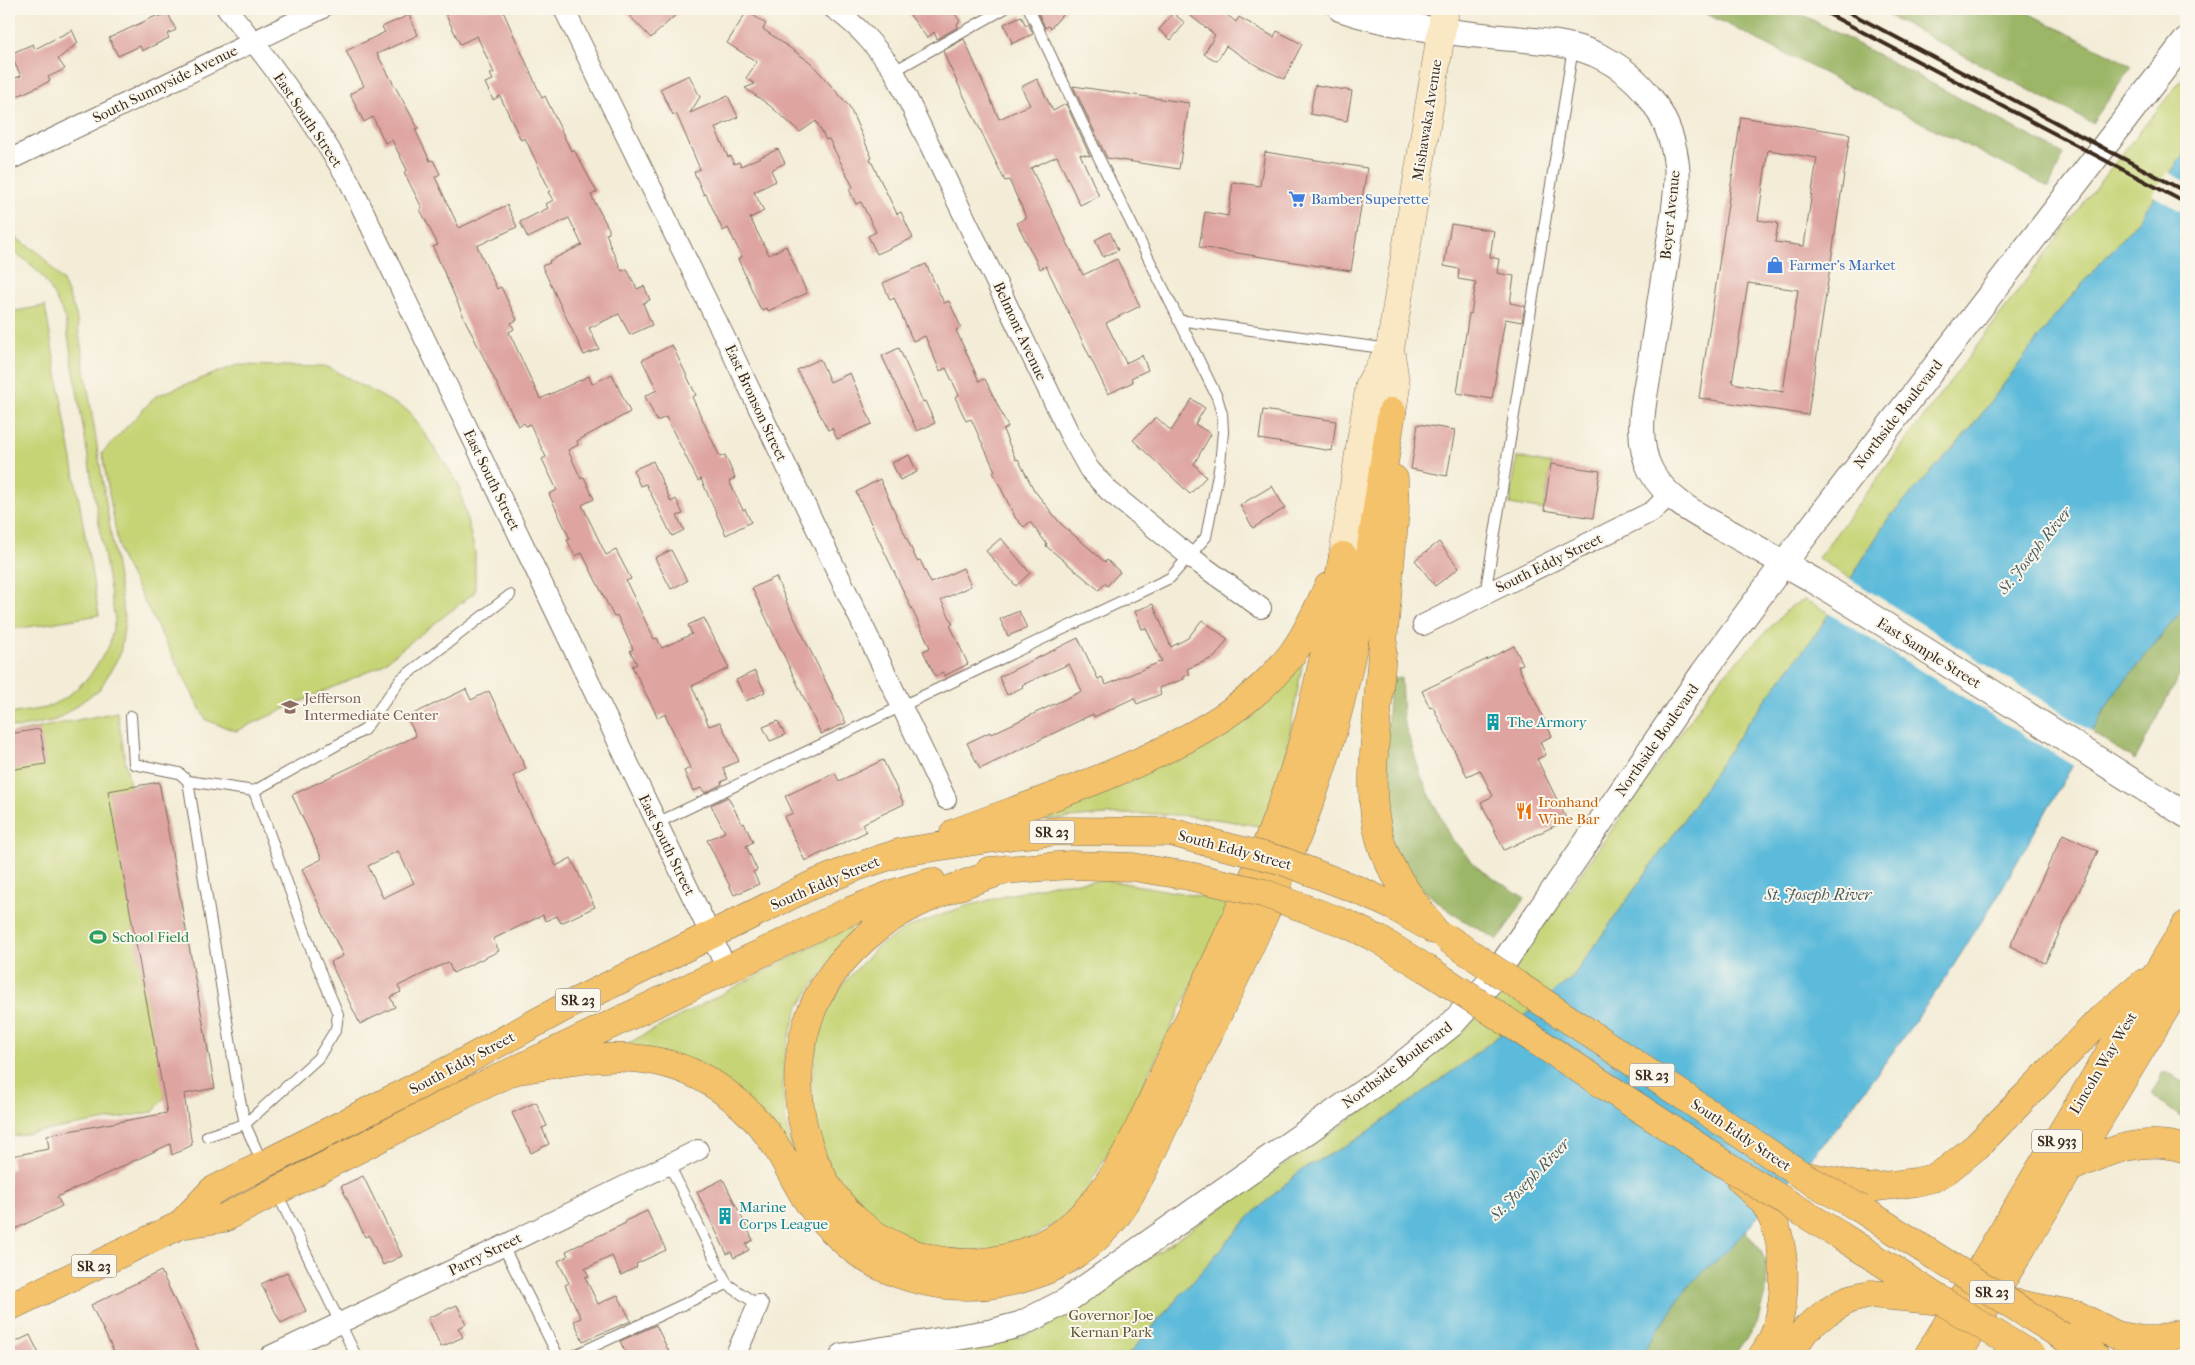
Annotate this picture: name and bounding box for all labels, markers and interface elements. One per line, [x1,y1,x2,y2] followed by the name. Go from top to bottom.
[90,41,241,127] street label: South Sunnyside Avenue
[1408,57,1446,182] street label: Mishawaka Avenue
[270,69,347,171] street label: East South Street
[1656,169,1684,261] street label: Beyer Avenue
[1287,189,1307,209] supermarket icon: Bamber Superette
[1311,190,1429,208] place label: Bamber Superette
[1765,255,1785,275] shop icon: Farmer's Market
[1789,256,1896,274] place label: Farmer's Market
[989,279,1051,384] street label: Belmont Avenue
[721,342,791,465] street label: East Bronson Street
[1850,355,1947,472] street label: Northside Boulevard
[460,426,525,534] street label: East South Street
[1993,501,2077,599] water label: St. Joseph River
[1493,529,1606,597] street label: South Eddy Street
[1874,614,1985,693] street label: East Sample Street
[1611,680,1703,800] street label: Northside Boulevard
[303,689,439,724] place label: Jefferson Intermediate Center
[280,697,300,717] school or university icon: Jefferson Intermediate Center
[1483,712,1503,732] building icon: The Armory
[1507,713,1588,731] place label: The Armory
[635,791,700,899] street label: East South Street
[1537,793,1600,828] place label: Ironhand Wine Bar
[1514,801,1534,821] restaurant icon: Ironhand Wine Bar
[1030,820,1074,844] road number: SR 23
[1176,826,1294,874] street label: South Eddy Street
[768,852,883,914] street label: South Eddy Street
[1764,885,1873,904] water label: St. Joseph River
[88,927,108,947] sports icon: School Field
[112,928,190,946] place label: School Field
[556,988,600,1012] road number: SR 23
[2065,1008,2141,1117] street label: Lincoln Way West
[1338,1017,1456,1112] street label: Northside Boulevard
[406,1027,518,1098] street label: South Eddy Street
[1630,1064,1674,1086] road number: SR 23
[1688,1095,1795,1175] street label: South Eddy Street
[2032,1130,2082,1152] road number: SR 933
[1485,1133,1575,1225] water label: St. Joseph River
[739,1198,828,1233] place label: Marine Corps League
[715,1206,735,1226] building icon: Marine Corps League
[445,1228,525,1279] street label: Parry Street
[72,1254,116,1278] road number: SR 23
[1970,1280,2014,1304] road number: SR 23
[1068,1306,1154,1341] park label: Governor Joe Kernan Park

